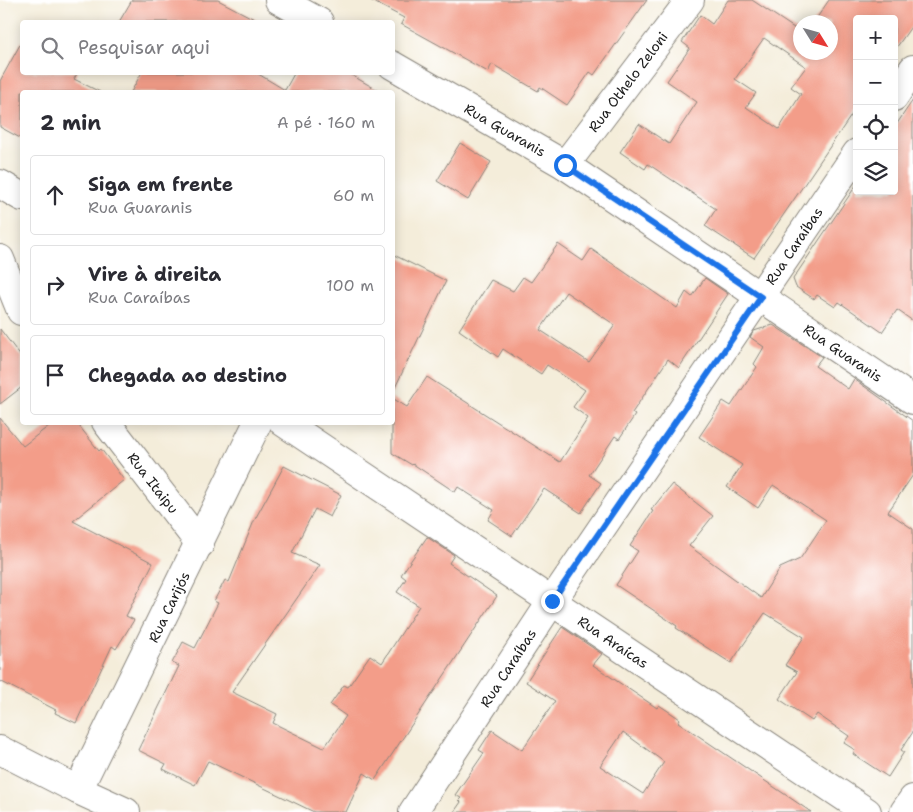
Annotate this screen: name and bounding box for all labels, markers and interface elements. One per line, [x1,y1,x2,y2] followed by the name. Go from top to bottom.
[793,15,838,60] north arrow
[853,15,898,195] map controls
[853,15,898,60] button: +
[20,20,395,75] search box
[584,28,672,136] street label: Rua Othelo Zeloni
[38,34,66,62] icon: search
[78,35,210,60] text: Pesquisar aqui
[853,60,898,105] button: −
[461,99,549,161] street label: Rua Guaranis
[853,105,898,150] button: locate
[40,109,101,137] text: 2 min
[277,112,375,133] text: A pé · 160 m
[853,150,898,195] button: layers
[554,154,577,177] route start
[88,172,233,197] text: Siga em frente
[41,181,69,209] icon: ahead
[333,185,374,206] text: 60 m
[88,197,192,218] text: Rua Guaranis
[761,204,827,288] street label: Rua Caraíbas
[88,262,221,287] text: Vire à direita
[41,271,69,299] icon: right
[326,275,374,296] text: 100 m
[88,287,191,308] text: Rua Caraíbas
[800,320,886,386] street label: Rua Guaranis
[41,361,69,389] icon: arrive
[88,363,287,388] text: Chegada ao destino
[124,449,182,517] street label: Rua Itaipu
[144,569,194,645] street label: Rua Carijós
[541,590,564,613] route end
[574,612,652,672] street label: Rua Araícas
[476,625,540,711] street label: Rua Caraíbas

